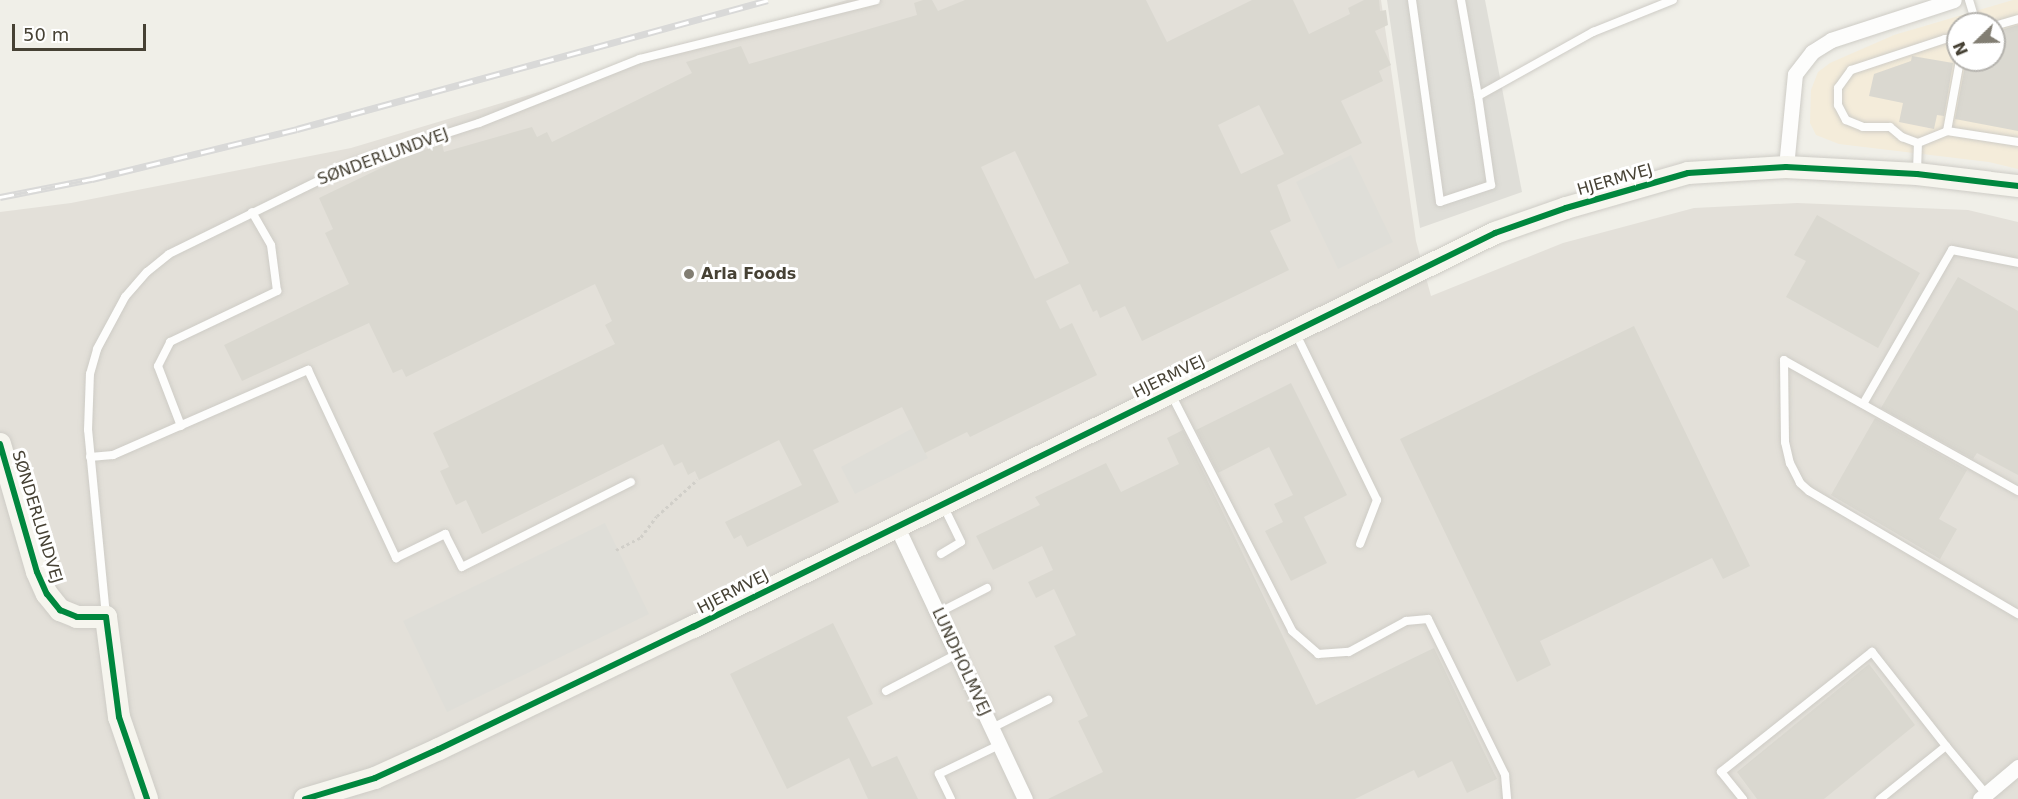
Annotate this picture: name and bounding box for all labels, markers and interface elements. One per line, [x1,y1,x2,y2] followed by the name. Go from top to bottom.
[15,12,148,50] scale bar
[1946,12,2006,72] north arrow
[23,24,69,45] text: 50 m
[1949,39,1972,58] text: N
[315,124,451,190] street label: SØNDERLUNDVEJ
[1575,160,1655,200] street label: HJERMVEJ
[701,264,796,284] place label: Arla Foods
[682,267,696,281] marker: Arla Foods
[1130,351,1208,403] street label: HJERMVEJ
[8,448,66,586] street label: SØNDERLUNDVEJ
[694,566,772,618] street label: HJERMVEJ
[928,605,994,719] street label: LUNDHOLMVEJ

